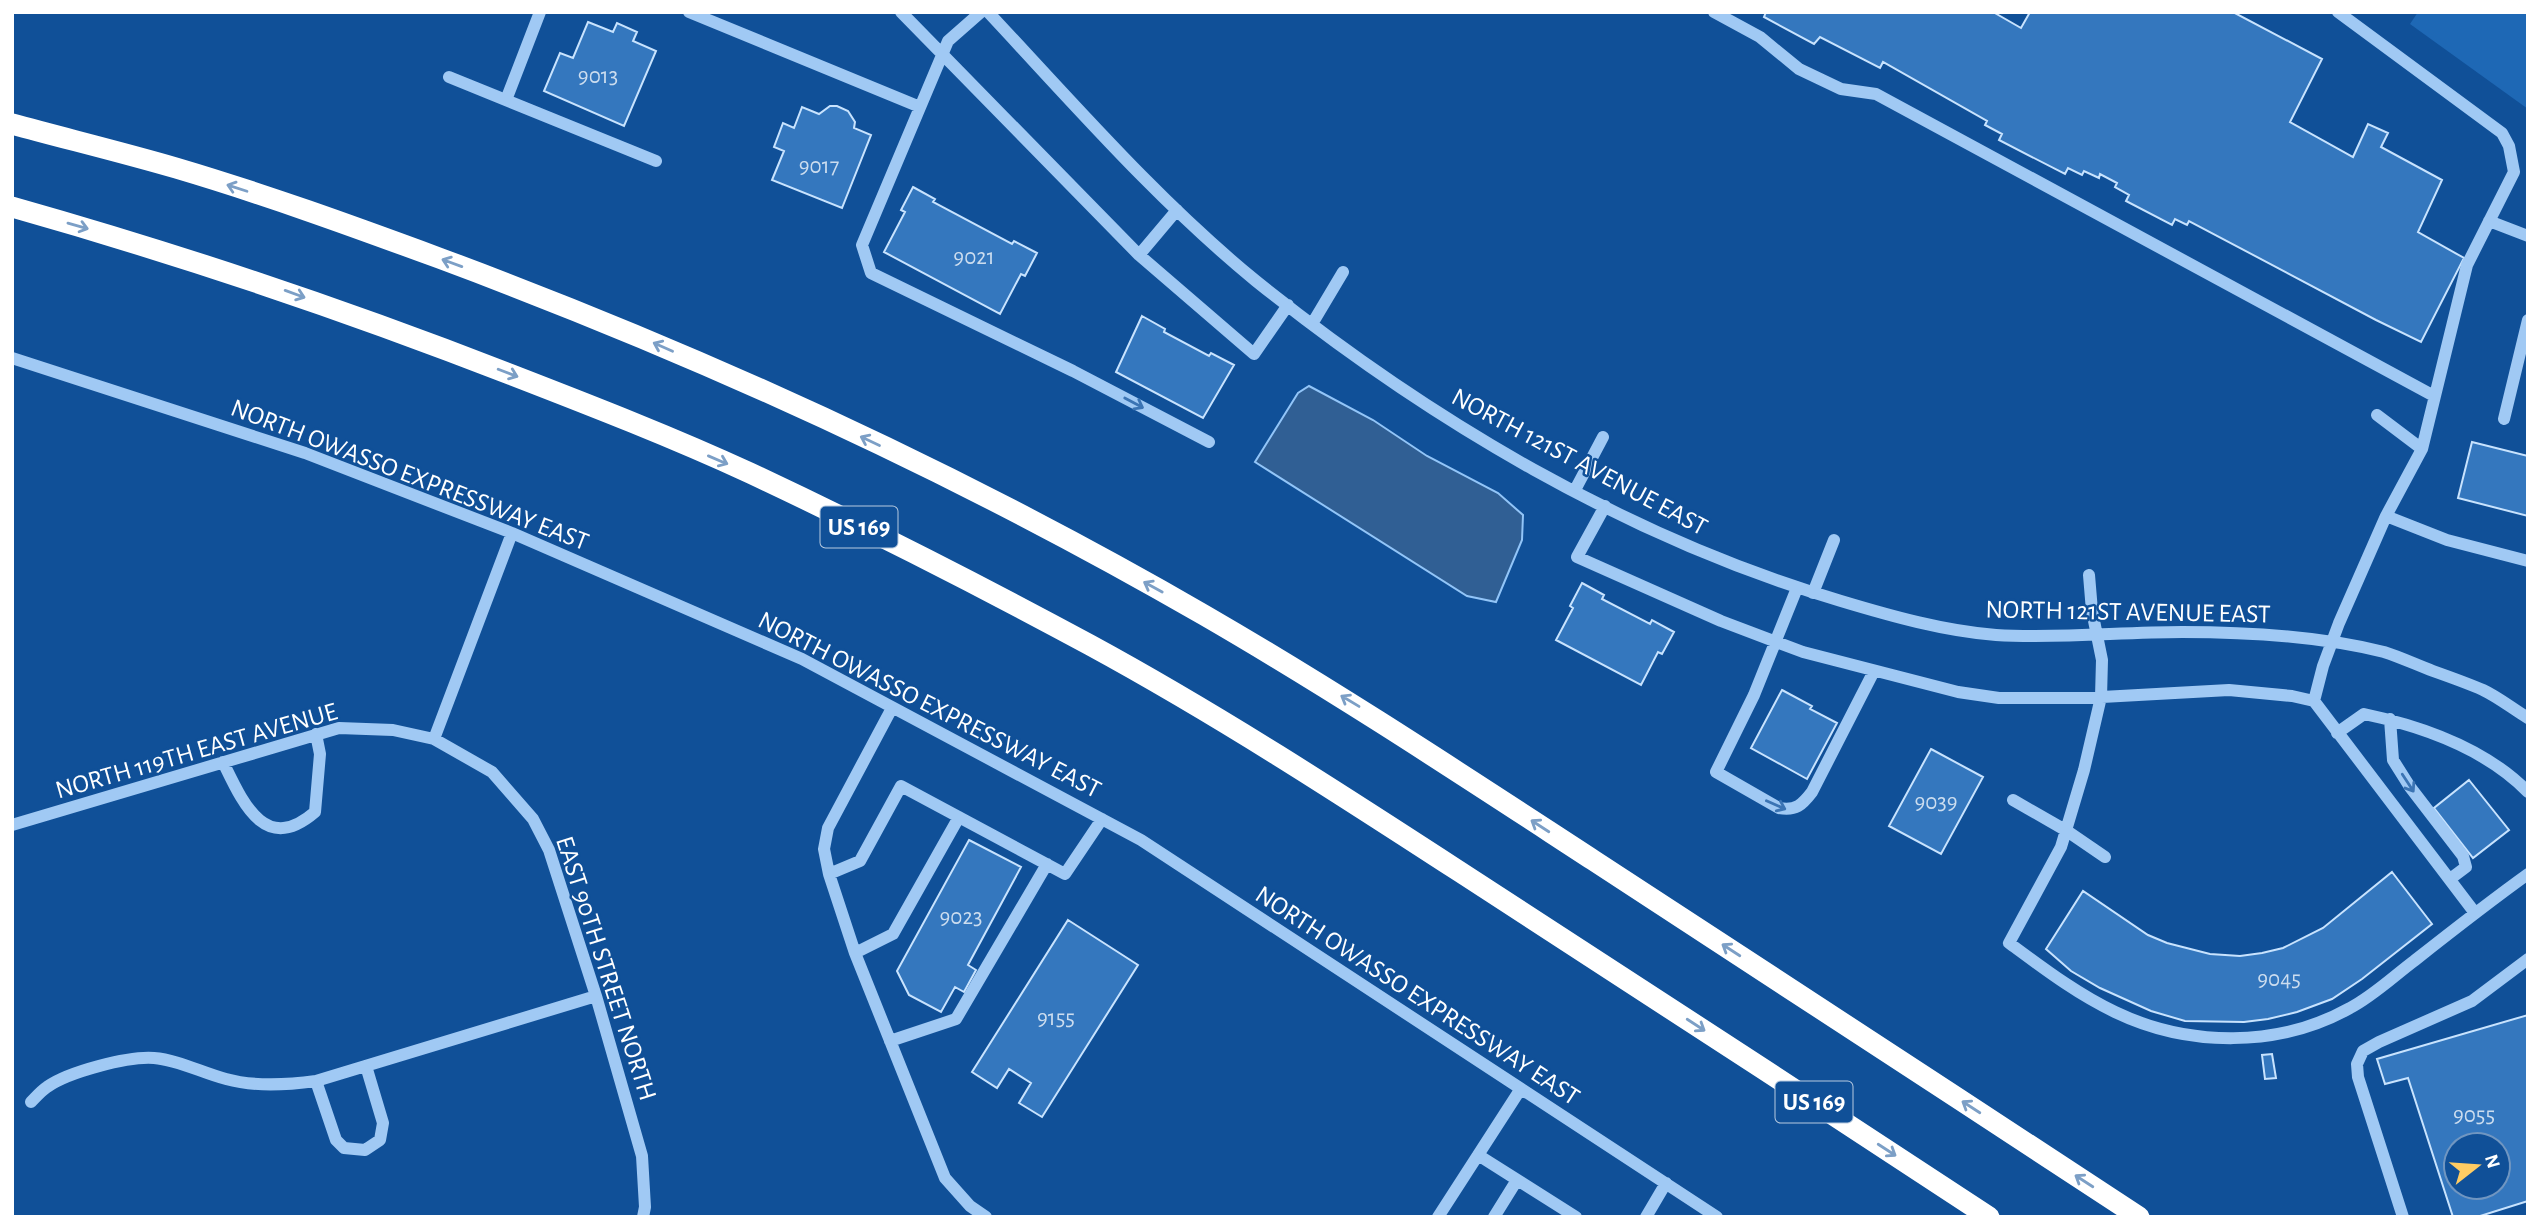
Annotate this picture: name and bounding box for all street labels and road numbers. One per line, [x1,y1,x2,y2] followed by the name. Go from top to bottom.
[1447,383,1712,540] street label: NORTH 121ST AVENUE EAST
[227,395,592,555] street label: NORTH OWASSO EXPRESSWAY EAST
[820,506,898,548] road number: US 169
[1985,597,2271,627] street label: NORTH 121ST AVENUE EAST
[754,607,1105,803] street label: NORTH OWASSO EXPRESSWAY EAST
[52,698,340,804] street label: NORTH 119TH EAST AVENUE
[551,833,661,1104] street label: EAST 90TH STREET NORTH
[1251,881,1584,1111] street label: NORTH OWASSO EXPRESSWAY EAST
[1776,1082,1853,1122] road number: US 169

